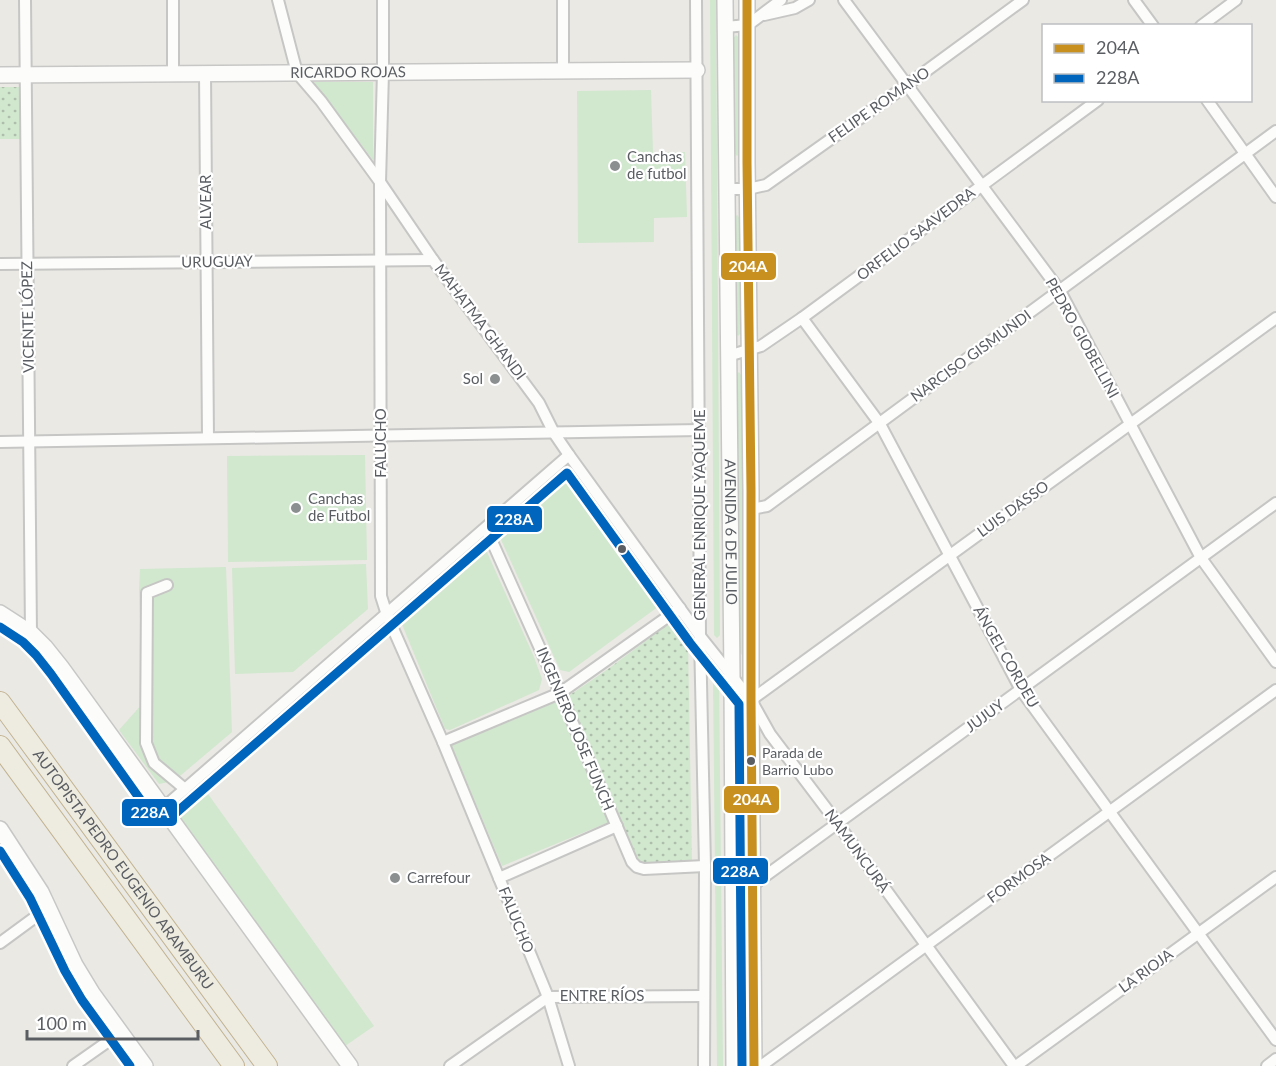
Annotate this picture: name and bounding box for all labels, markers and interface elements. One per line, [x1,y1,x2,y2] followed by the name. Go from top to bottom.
[1042,24,1252,102] legend
[1096,36,1140,58] text: 204A
[290,62,406,81] street label: RICARDO ROJAS
[824,63,932,146] street label: FELIPE ROMANO
[1096,66,1140,88] text: 228A
[627,147,687,182] place label: Canchas de futbol
[608,159,622,173] marker: Canchas de futbol
[196,174,214,229] street label: ALVEAR
[853,182,979,284] street label: ORFELIO SAAVEDRA
[181,251,254,271] street label: URUGUAY
[720,252,777,281] line badge: 204A
[729,256,768,275] text: 204A
[431,260,530,383] street label: MAHATMA GHANDI
[17,261,37,373] street label: VICENTE LÓPEZ
[1042,274,1123,401] street label: PEDRO GIOBELLINI
[907,305,1034,405] street label: NARCISO GISMUNDI
[463,369,483,387] place label: Sol
[488,372,502,386] marker: Sol
[371,408,389,478] street label: FALUCHO
[690,409,708,621] street label: GENERAL ENRIQUE YAQUEME
[722,459,741,605] street label: AVENIDA 6 DE JULIO
[973,476,1052,540] street label: LUIS DASSO
[308,489,370,524] place label: Canchas de Futbol
[289,501,303,515] marker: Canchas de Futbol
[486,505,543,533] line badge: 228A
[495,509,534,528] text: 228A
[616,543,628,555] unlabelled marker
[970,602,1043,711] street label: ÁNGEL CORDEU
[533,644,619,813] street label: INGENIERO JOSE FUNCH
[961,695,1008,735] street label: JUJUY
[762,744,833,778] place label: Parada de Barrio Lubo
[30,745,218,993] street label: AUTOPISTA PEDRO EUGENIO ARAMBURU
[745,755,757,767] marker: Parada de Barrio Lubo
[723,785,780,814] line badge: 204A
[733,789,772,808] text: 204A
[121,798,178,827] line badge: 228A
[131,802,170,821] text: 228A
[822,805,895,896] street label: NAMUNCURÁ
[983,848,1054,906] street label: FORMOSA
[712,857,769,885] line badge: 228A
[721,861,760,880] text: 228A
[407,868,471,886] place label: Carrefour
[388,871,402,885] marker: Carrefour
[496,884,538,955] street label: FALUCHO
[1115,944,1177,996] street label: LA RIOJA
[560,986,644,1004] street label: ENTRE RÍOS
[27,1003,198,1041] scale bar
[36,1012,87,1034] text: 100 m

